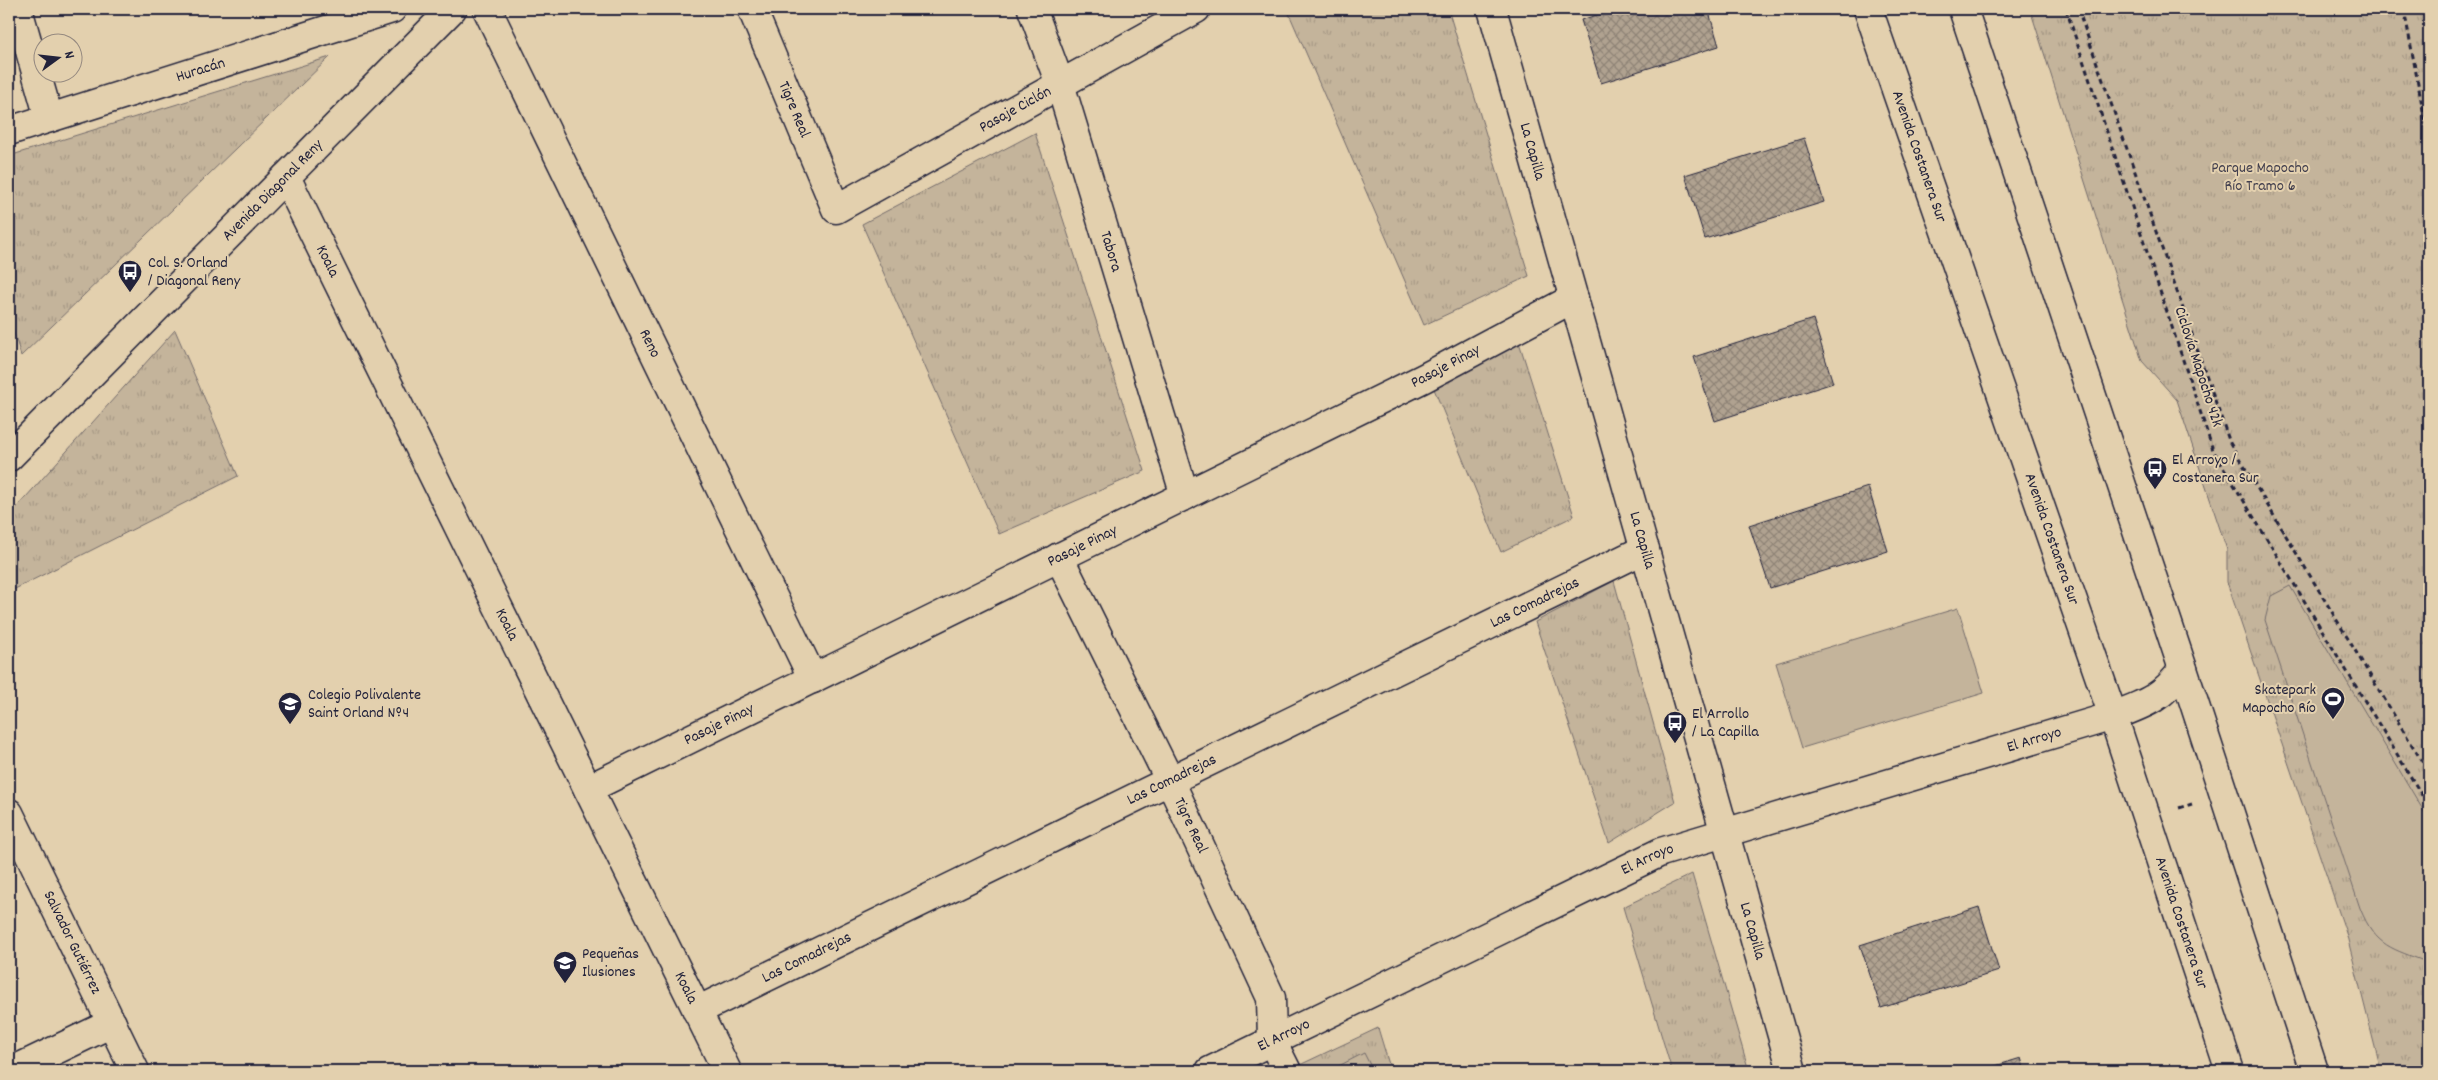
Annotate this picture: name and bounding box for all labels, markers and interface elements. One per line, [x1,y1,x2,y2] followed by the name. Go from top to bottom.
[32,32,82,82] north arrow
[58,49,79,61] text: N
[173,51,228,89] street label: Huracán
[772,78,816,141] street label: Tigre Real
[975,80,1056,139] street label: Pasaje Ciclón
[1886,87,1953,226] street label: Avenida Costanera Sur
[1513,120,1551,183] street label: La Capilla
[217,134,329,247] street label: Avenida Diagonal Reny
[2211,157,2309,198] park label: Parque Mapocho Río Tramo 6
[1094,228,1128,275] street label: Tabora
[310,241,345,282] street label: Koala
[148,252,241,293] place label: Col. S. Orland / Diagonal Reny
[117,259,143,293] bus stop icon: Col. S. Orland / Diagonal Reny
[2168,304,2228,430] street label: Ciclovía Mapocho 42k
[633,325,667,362] street label: Reno
[1407,338,1485,394] street label: Pasaje Pinay
[2172,449,2259,490] place label: El Arroyo / Costanera Sur
[2142,456,2168,490] bus stop icon: El Arroyo / Costanera Sur
[2018,470,2085,608] street label: Avenida Costanera Sur
[1623,509,1661,572] street label: La Capilla
[1043,519,1122,573] street label: Pasaje Pinay
[1486,571,1584,634] street label: Las Comadrejas
[489,604,525,645] street label: Koala
[2242,679,2316,720] place label: Skatepark Mapocho Río
[308,684,421,725] place label: Colegio Polivalente Saint Orland Nº4
[2320,686,2346,720] sports icon: Skatepark Mapocho Río
[277,691,303,725] school or university icon: Colegio Polivalente Saint Orland Nº4
[680,697,758,752] street label: Pasaje Pinay
[1692,703,1759,744] place label: El Arrollo / La Capilla
[1662,710,1688,744] bus stop icon: El Arrollo / La Capilla
[2004,721,2064,759] street label: El Arroyo
[1123,748,1220,811] street label: Las Comadrejas
[1168,794,1214,857] street label: Tigre Real
[1617,837,1676,881] street label: El Arroyo
[2149,854,2214,992] street label: Avenida Costanera Sur
[37,887,107,998] street label: Salvador Gutiérrez
[1733,900,1772,963] street label: La Capilla
[758,926,856,989] street label: Las Comadrejas
[582,943,639,984] place label: Pequeñas Ilusiones
[552,950,578,984] school or university icon: Pequeñas Ilusiones
[668,968,704,1008] street label: Koala
[1254,1013,1314,1058] street label: El Arroyo

